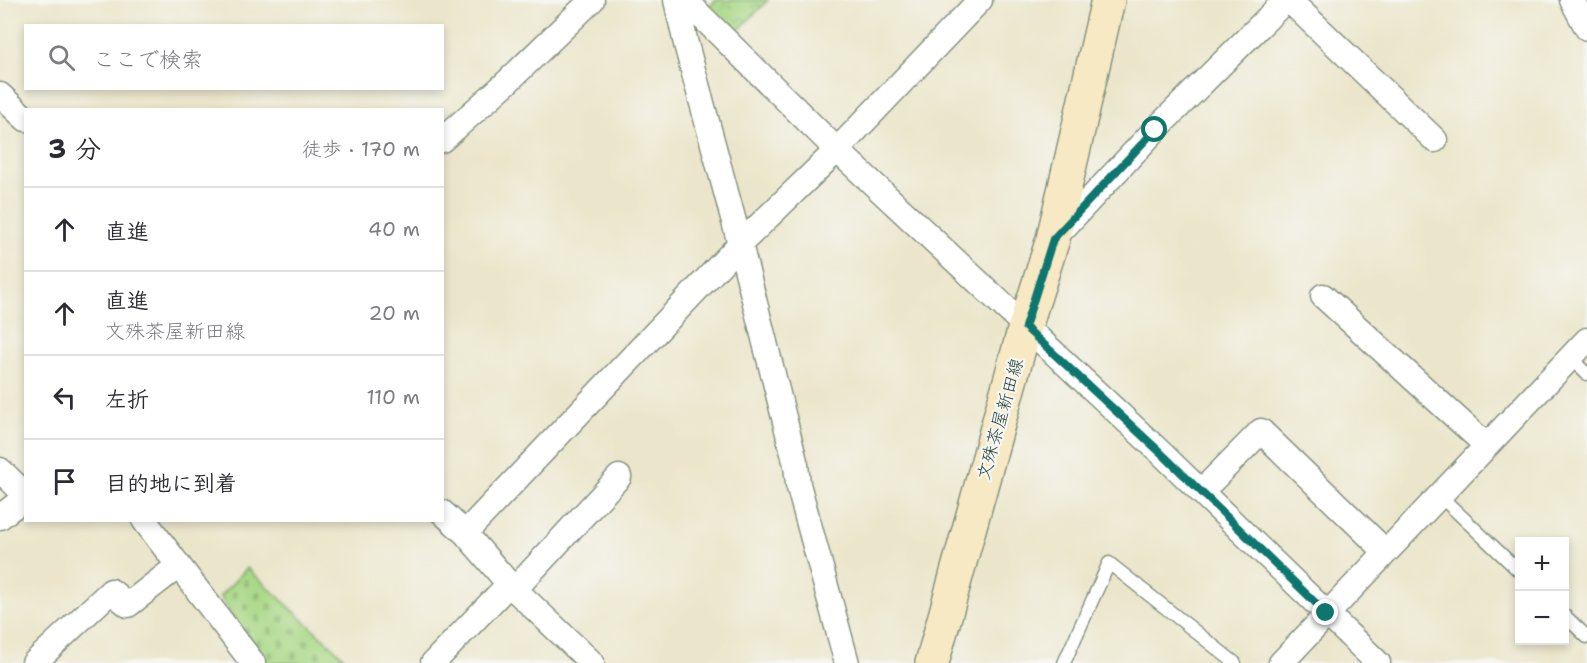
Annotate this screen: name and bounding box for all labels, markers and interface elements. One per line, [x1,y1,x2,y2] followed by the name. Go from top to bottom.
[24,24,444,90] search box
[45,41,78,74] icon: search
[93,45,203,74] text: ここで検索
[1141,116,1167,142] route start
[48,131,101,166] text: 3 分
[302,136,420,162] text: 徒歩 · 170 m
[48,213,81,246] icon: ahead
[368,216,420,242] text: 40 m
[105,217,149,246] text: 直進
[105,286,149,315] text: 直進
[48,297,81,330] icon: ahead
[369,300,420,326] text: 20 m
[105,318,245,344] text: 文殊茶屋新田線
[971,355,1029,483] street label: 文殊茶屋新田線
[48,381,81,414] icon: left
[366,384,420,410] text: 110 m
[105,385,149,414] text: 左折
[48,465,81,498] icon: arrive
[105,469,237,498] text: 目的地に到着
[1515,537,1569,645] map controls
[1515,537,1569,591] button: +
[1515,591,1569,645] button: −
[1312,599,1338,625] route end

